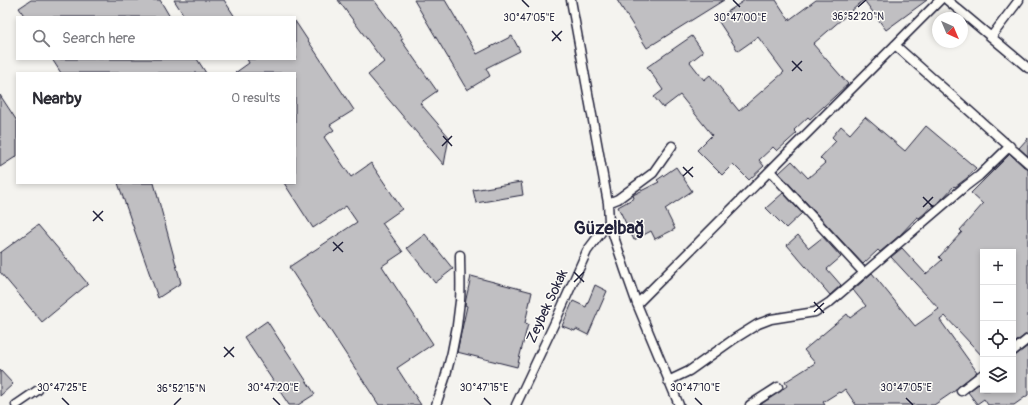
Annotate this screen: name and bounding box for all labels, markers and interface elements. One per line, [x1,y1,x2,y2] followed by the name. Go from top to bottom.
[832,11,884,23] text: 36°52'20"N
[503,12,555,24] text: 30°47'05"E
[714,12,766,24] text: 30°47'00"E
[932,12,968,48] north arrow
[16,16,296,60] search box
[30,27,52,49] icon: search
[62,29,135,48] text: Search here
[32,88,81,109] text: Nearby
[231,90,280,106] text: 0 results
[574,217,644,240] district label: Güzelbağ
[980,249,1016,393] map controls
[980,249,1016,285] button: +
[523,266,571,345] street label: Zeybek Sokak
[980,285,1016,321] button: −
[980,321,1016,357] button: locate
[980,357,1016,393] button: layers
[37,382,87,394] text: 30°47'25"E
[247,382,299,394] text: 30°47'20"E
[460,382,508,394] text: 30°47'15"E
[670,382,720,394] text: 30°47'10"E
[880,382,932,394] text: 30°47'05"E
[157,383,206,395] text: 36°52'15"N

